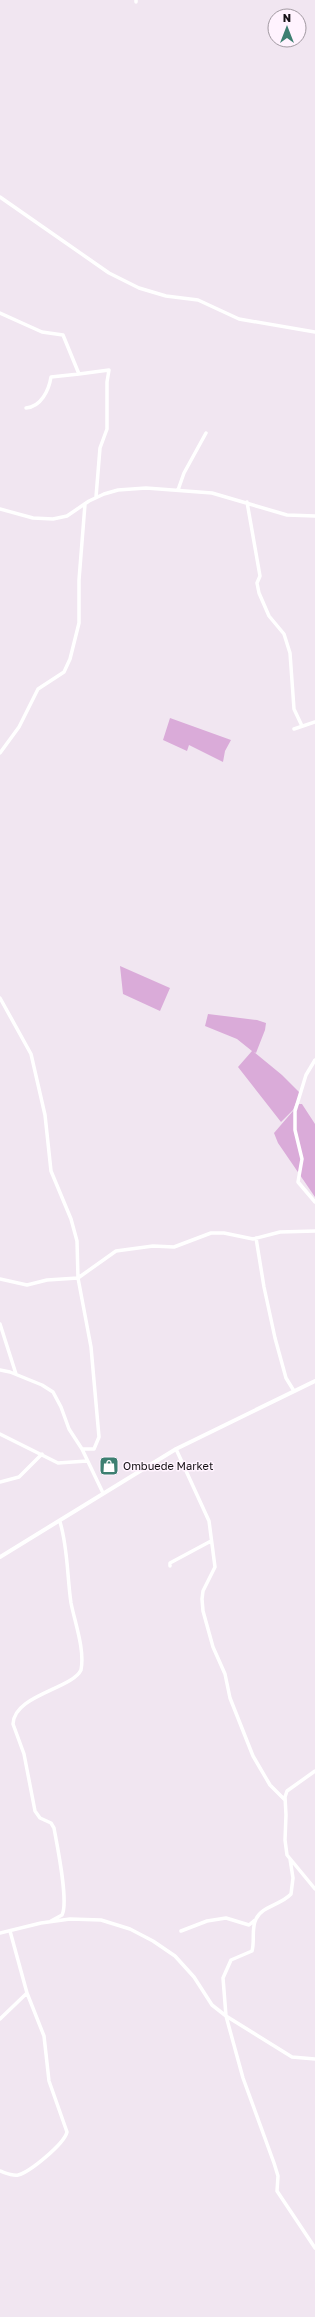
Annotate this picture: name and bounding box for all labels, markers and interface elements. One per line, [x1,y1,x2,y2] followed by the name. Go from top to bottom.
[267,8,307,48] north arrow
[283,11,291,24] text: N
[98,1455,120,1477] shop icon: Ombuede Market
[123,1459,213,1472] place label: Ombuede Market

